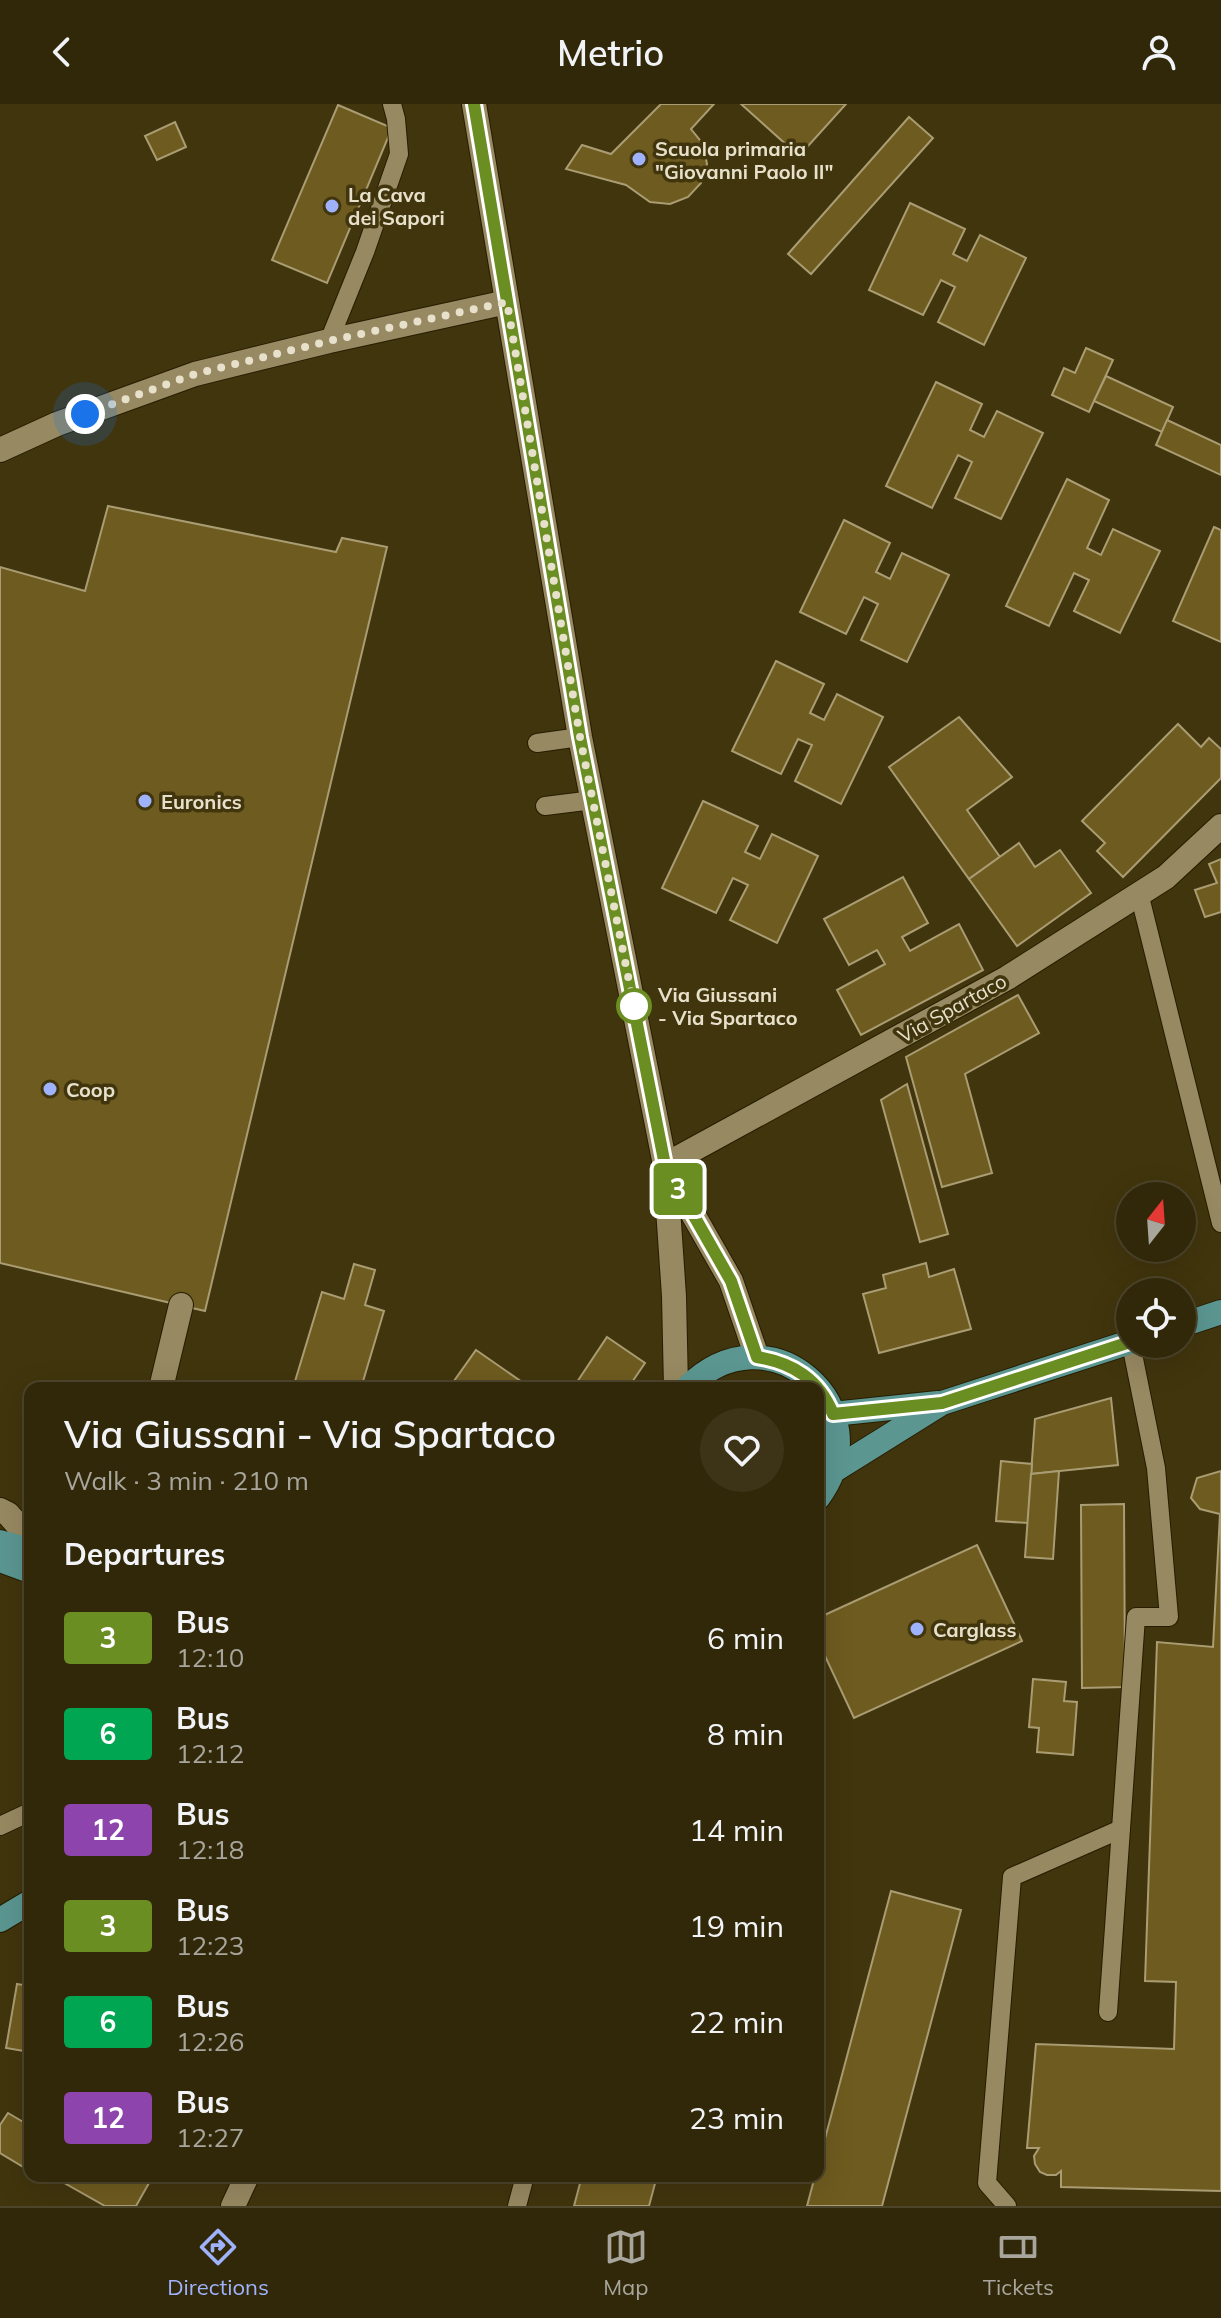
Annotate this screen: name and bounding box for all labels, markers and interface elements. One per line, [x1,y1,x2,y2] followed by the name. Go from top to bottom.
[40,30,84,74] icon: back
[557,30,664,75] text: Metrio
[1137,30,1181,74] icon: person
[655,136,833,184] place label: Scuola primaria "Giovanni Paolo II"
[630,150,648,168] marker: Scuola primaria "Giovanni Paolo II"
[348,182,445,230] place label: La Cava dei Sapori
[323,197,341,215] marker: La Cava dei Sapori
[65,394,105,434] your location
[161,789,242,814] place label: Euronics
[136,792,154,810] marker: Euronics
[893,968,1011,1048] street label: Via Spartaco
[657,982,798,1030] place label: Via Giussani - Via Spartaco
[617,989,651,1023] marker: Via Giussani - Via Spartaco
[66,1077,115,1102] place label: Coop
[41,1080,59,1098] marker: Coop
[652,1163,704,1215] line badge: 3
[670,1171,686,1206] text: 3
[1116,1182,1196,1262] north arrow
[1116,1182,1196,1358] map controls
[1116,1278,1196,1358] button: locate
[700,1408,784,1492] button: heart
[64,1410,556,1458] text: Via Giussani - Via Spartaco
[64,1464,309,1497] text: Walk · 3 min · 210 m
[64,1535,225,1573] text: Departures
[176,1603,230,1641] text: Bus
[933,1617,1017,1642] place label: Carglass
[707,1619,784,1657] text: 6 min
[100,1620,116,1655] text: 3
[908,1620,926,1638] marker: Carglass
[176,1641,244,1674] text: 12:10
[176,1699,230,1737] text: Bus
[707,1715,784,1753] text: 8 min
[100,1716,116,1751] text: 6
[176,1737,244,1770] text: 12:12
[176,1795,230,1833] text: Bus
[689,1811,784,1849] text: 14 min
[91,1812,125,1847] text: 12
[176,1833,244,1866] text: 12:18
[176,1891,230,1929] text: Bus
[689,1907,784,1945] text: 19 min
[100,1908,116,1943] text: 3
[176,1929,244,1962] text: 12:23
[176,1987,230,2025] text: Bus
[689,2003,784,2041] text: 22 min
[100,2004,116,2039] text: 6
[176,2025,244,2058] text: 12:26
[176,2083,230,2121] text: Bus
[689,2099,784,2137] text: 23 min
[91,2100,125,2135] text: 12
[176,2121,244,2154] text: 12:27
[167,2225,269,2301] tab: Directions
[603,2225,648,2301] tab: Map
[983,2225,1054,2301] tab: Tickets

